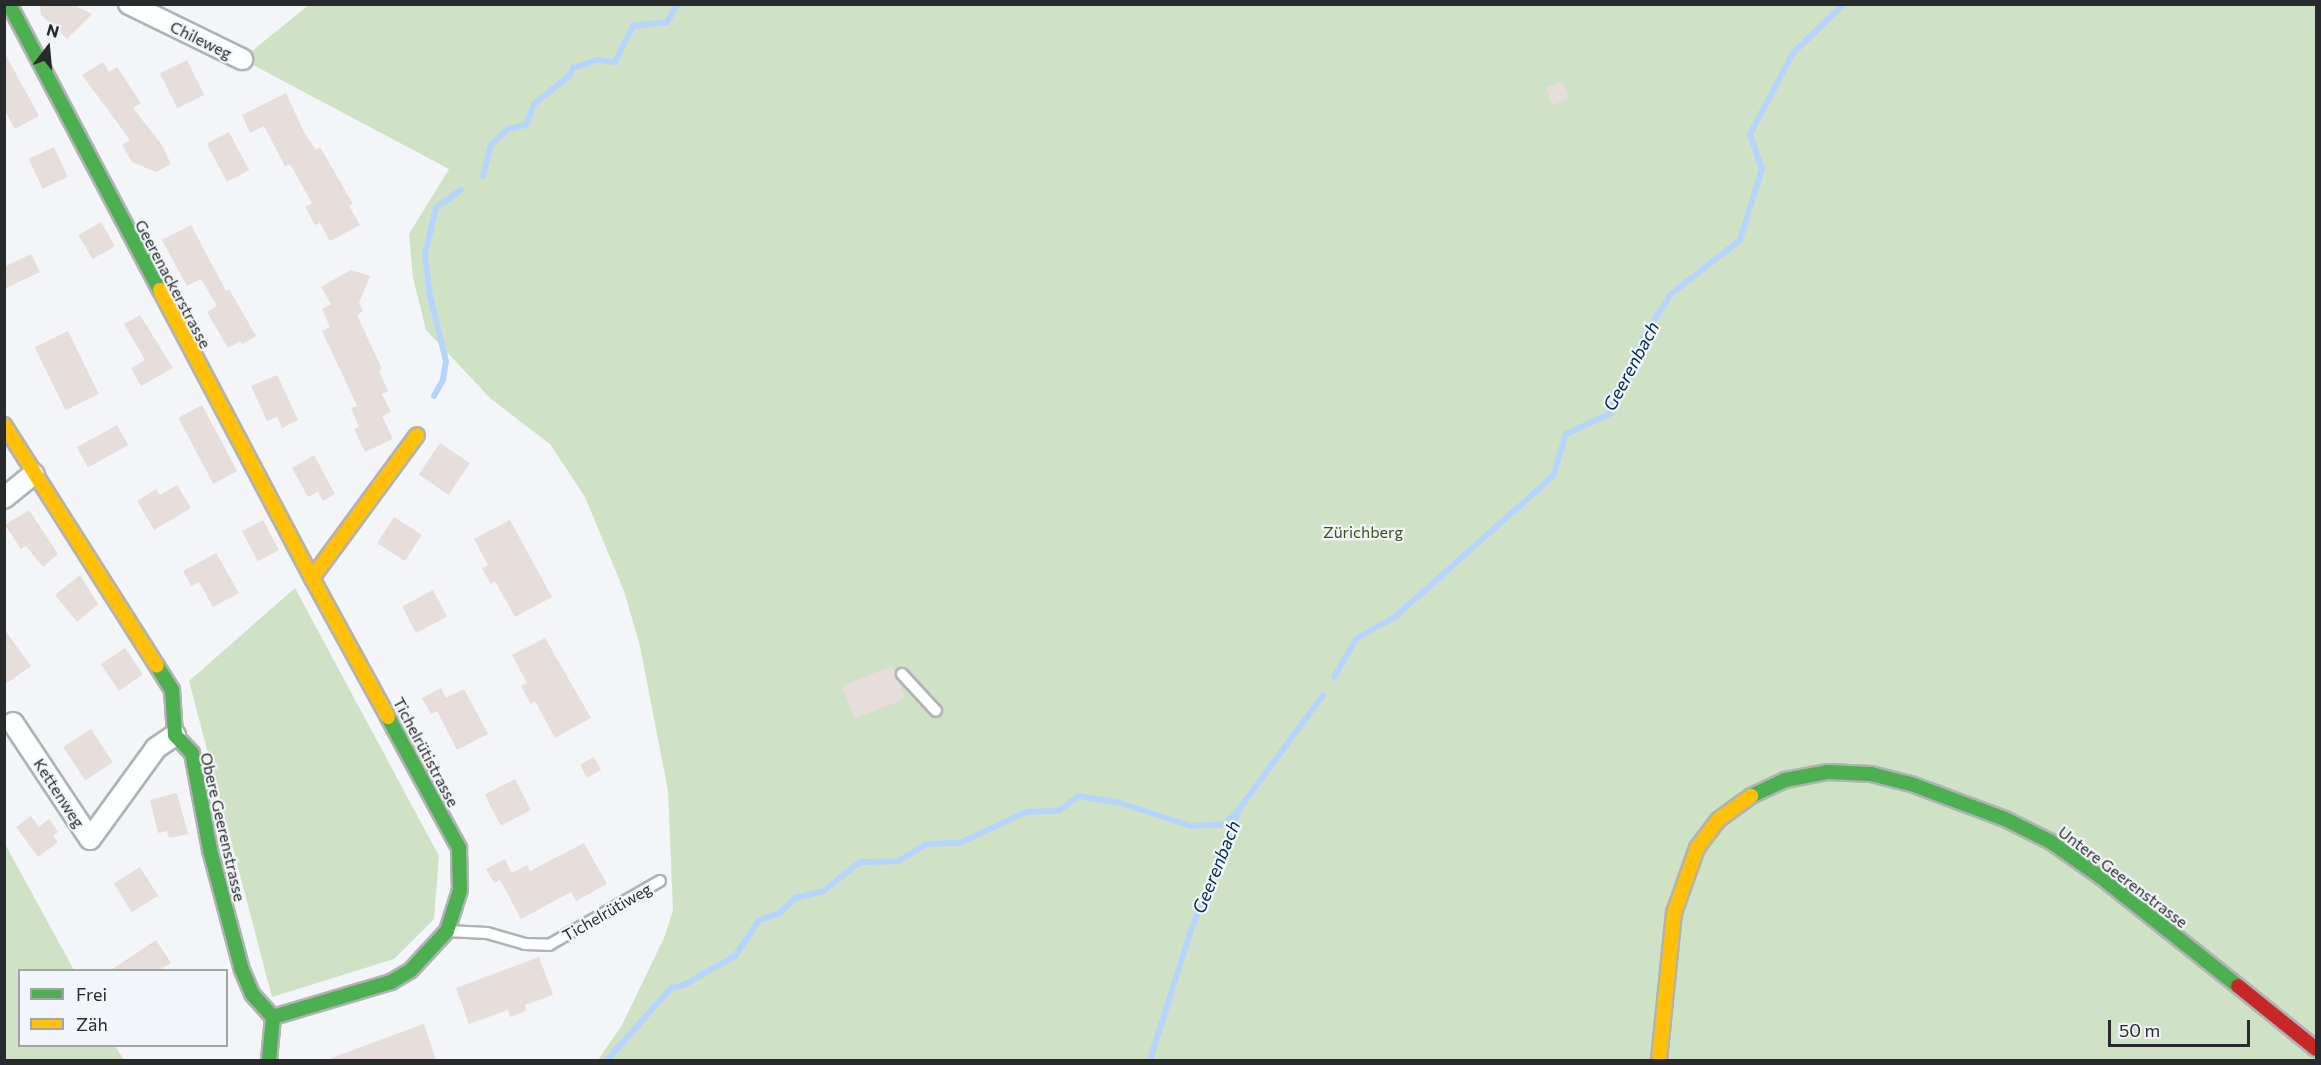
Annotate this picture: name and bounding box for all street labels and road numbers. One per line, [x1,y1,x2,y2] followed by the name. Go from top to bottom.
[167,17,235,63] street label: Chileweg
[131,216,215,352] street label: Geerenackerstrasse
[389,694,463,810] street label: Tichelrütistrasse
[197,751,249,903] street label: Obere Geerenstrasse
[30,755,88,831] street label: Kettenweg
[2055,822,2191,932] street label: Untere Geerenstrasse
[559,879,655,945] street label: Tichelrütiweg

